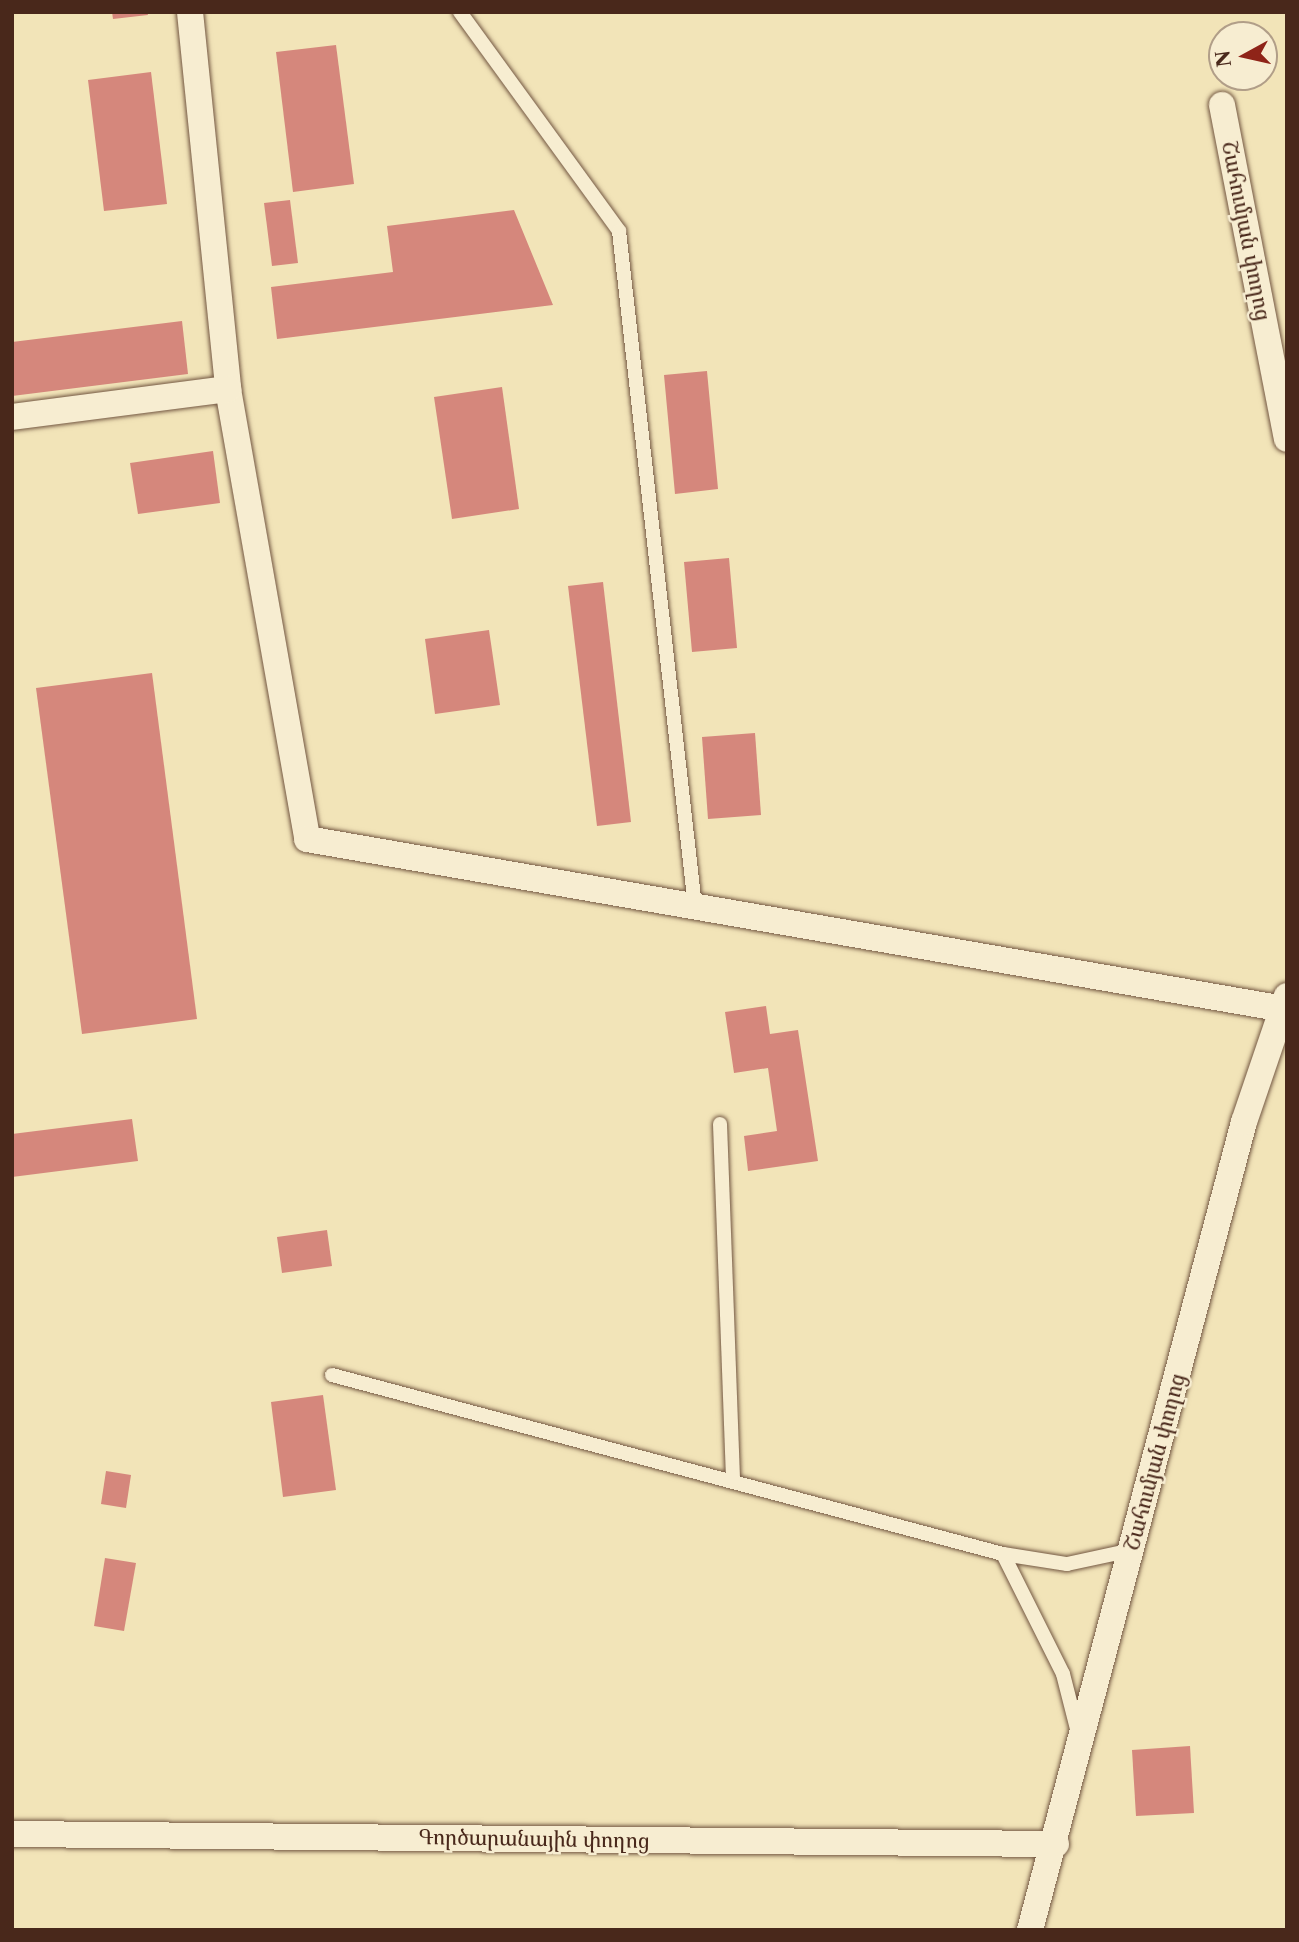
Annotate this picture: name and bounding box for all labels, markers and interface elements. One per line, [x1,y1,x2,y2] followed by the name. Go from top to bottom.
[1208,21,1278,91] north arrow
[1211,49,1236,68] text: N
[1216,139,1276,323] street label: Շահումյան փողոց
[1119,1371,1191,1553] street label: Շահումյան փողոց
[418,1824,650,1854] street label: Գործարանային փողոց

